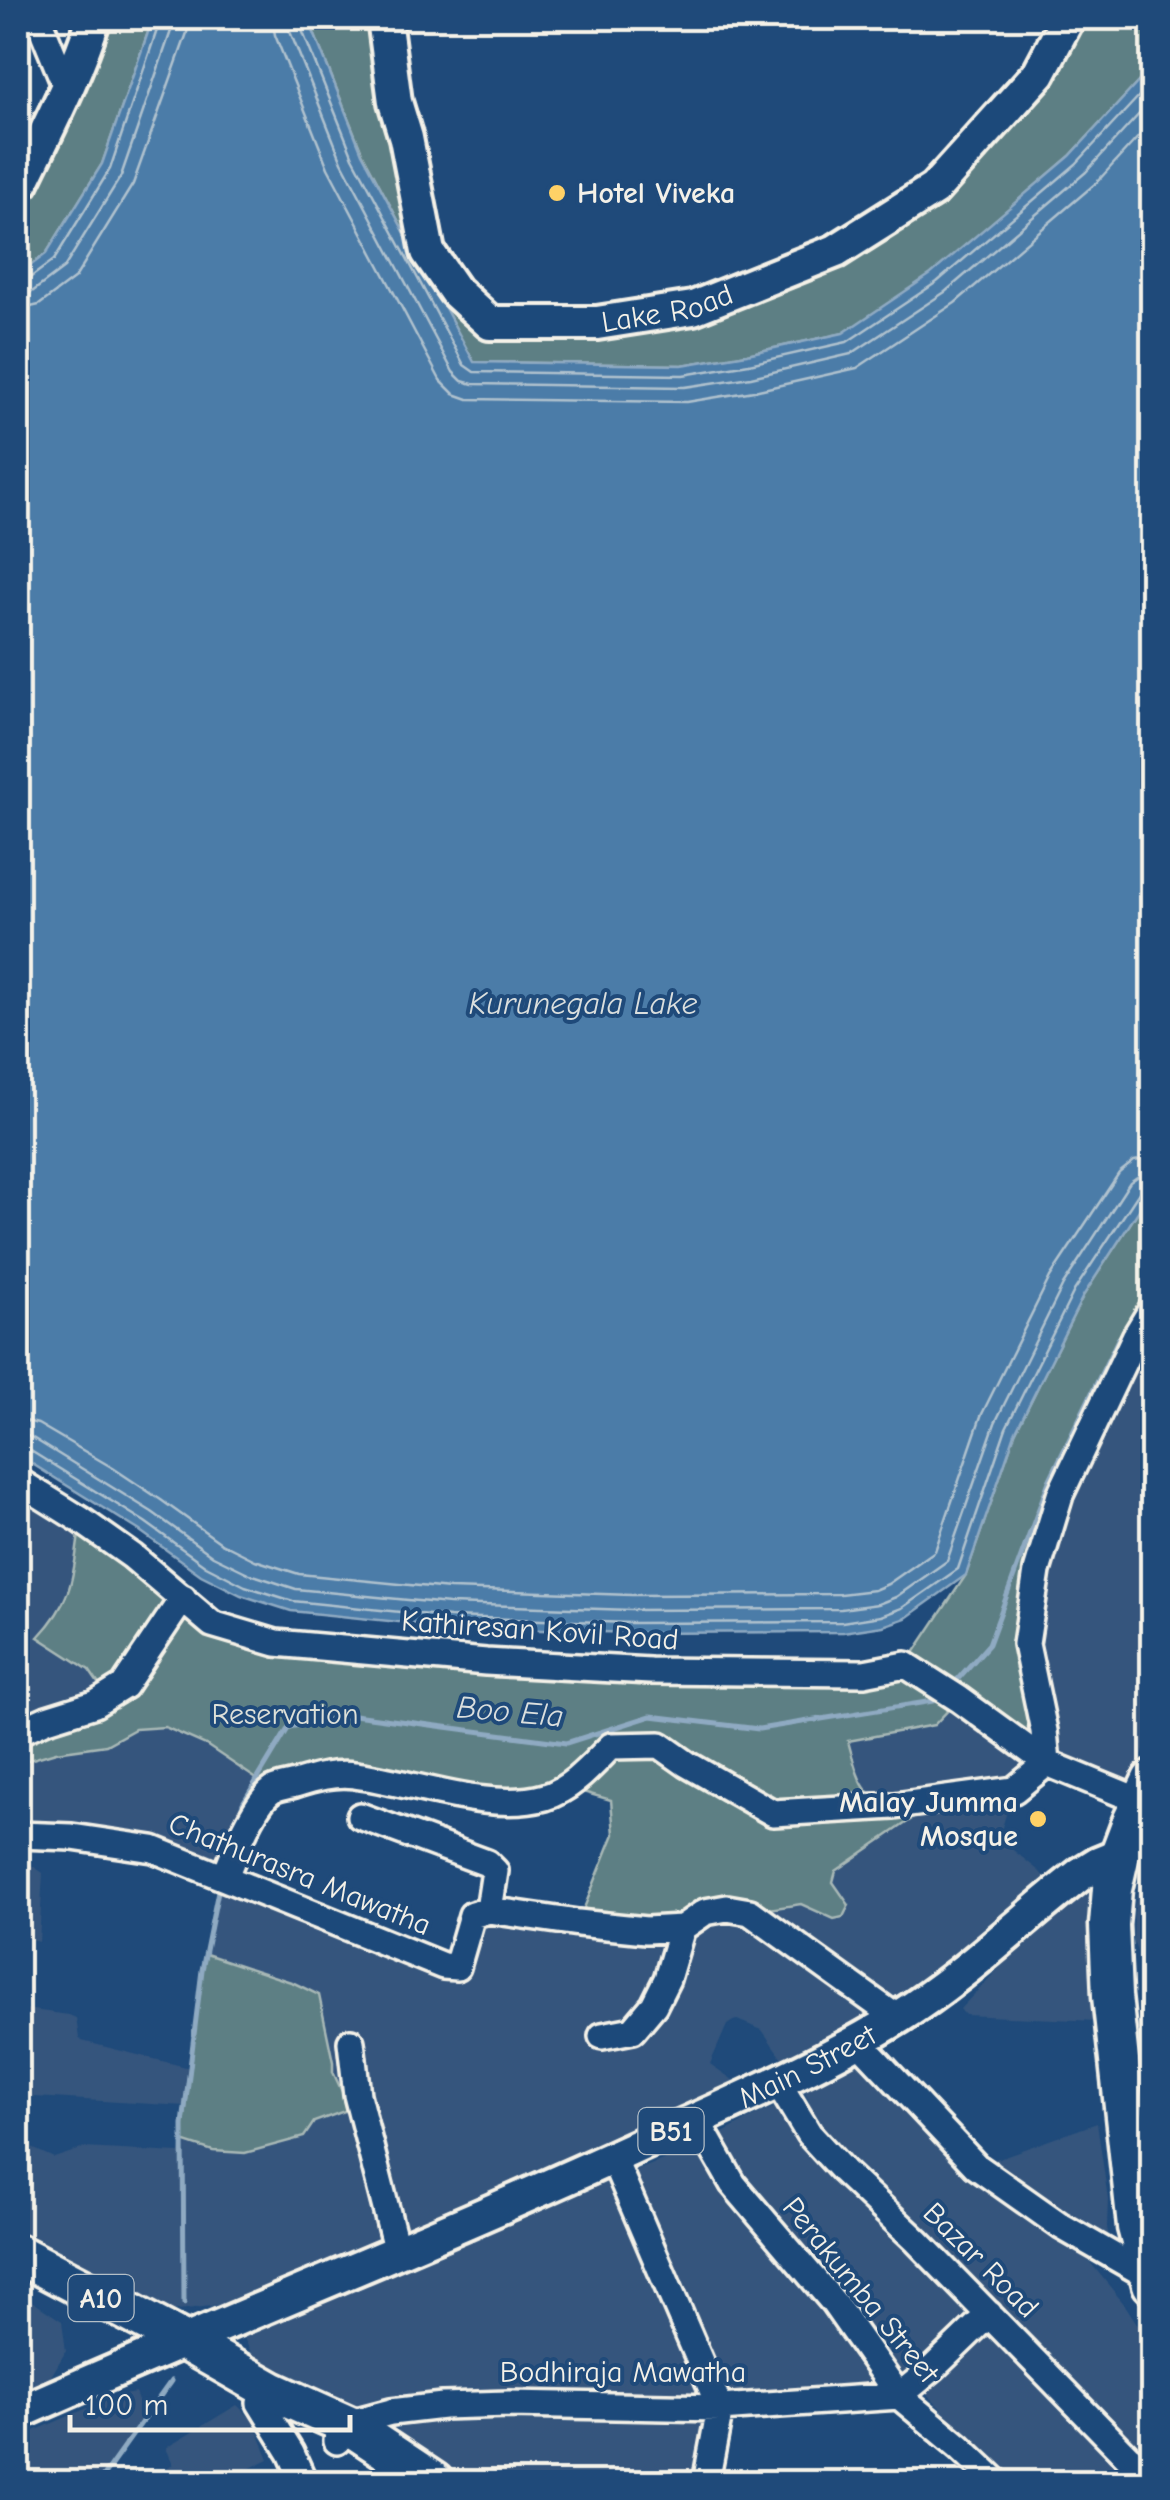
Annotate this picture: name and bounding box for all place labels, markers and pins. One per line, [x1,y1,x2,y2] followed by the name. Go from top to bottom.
[577,176,735,211] place label: Hotel Viveka
[546,182,568,204] marker: Hotel Viveka
[839,1785,1018,1854] place label: Malay Jumma Mosque
[1027,1808,1049,1830] marker: Malay Jumma Mosque

